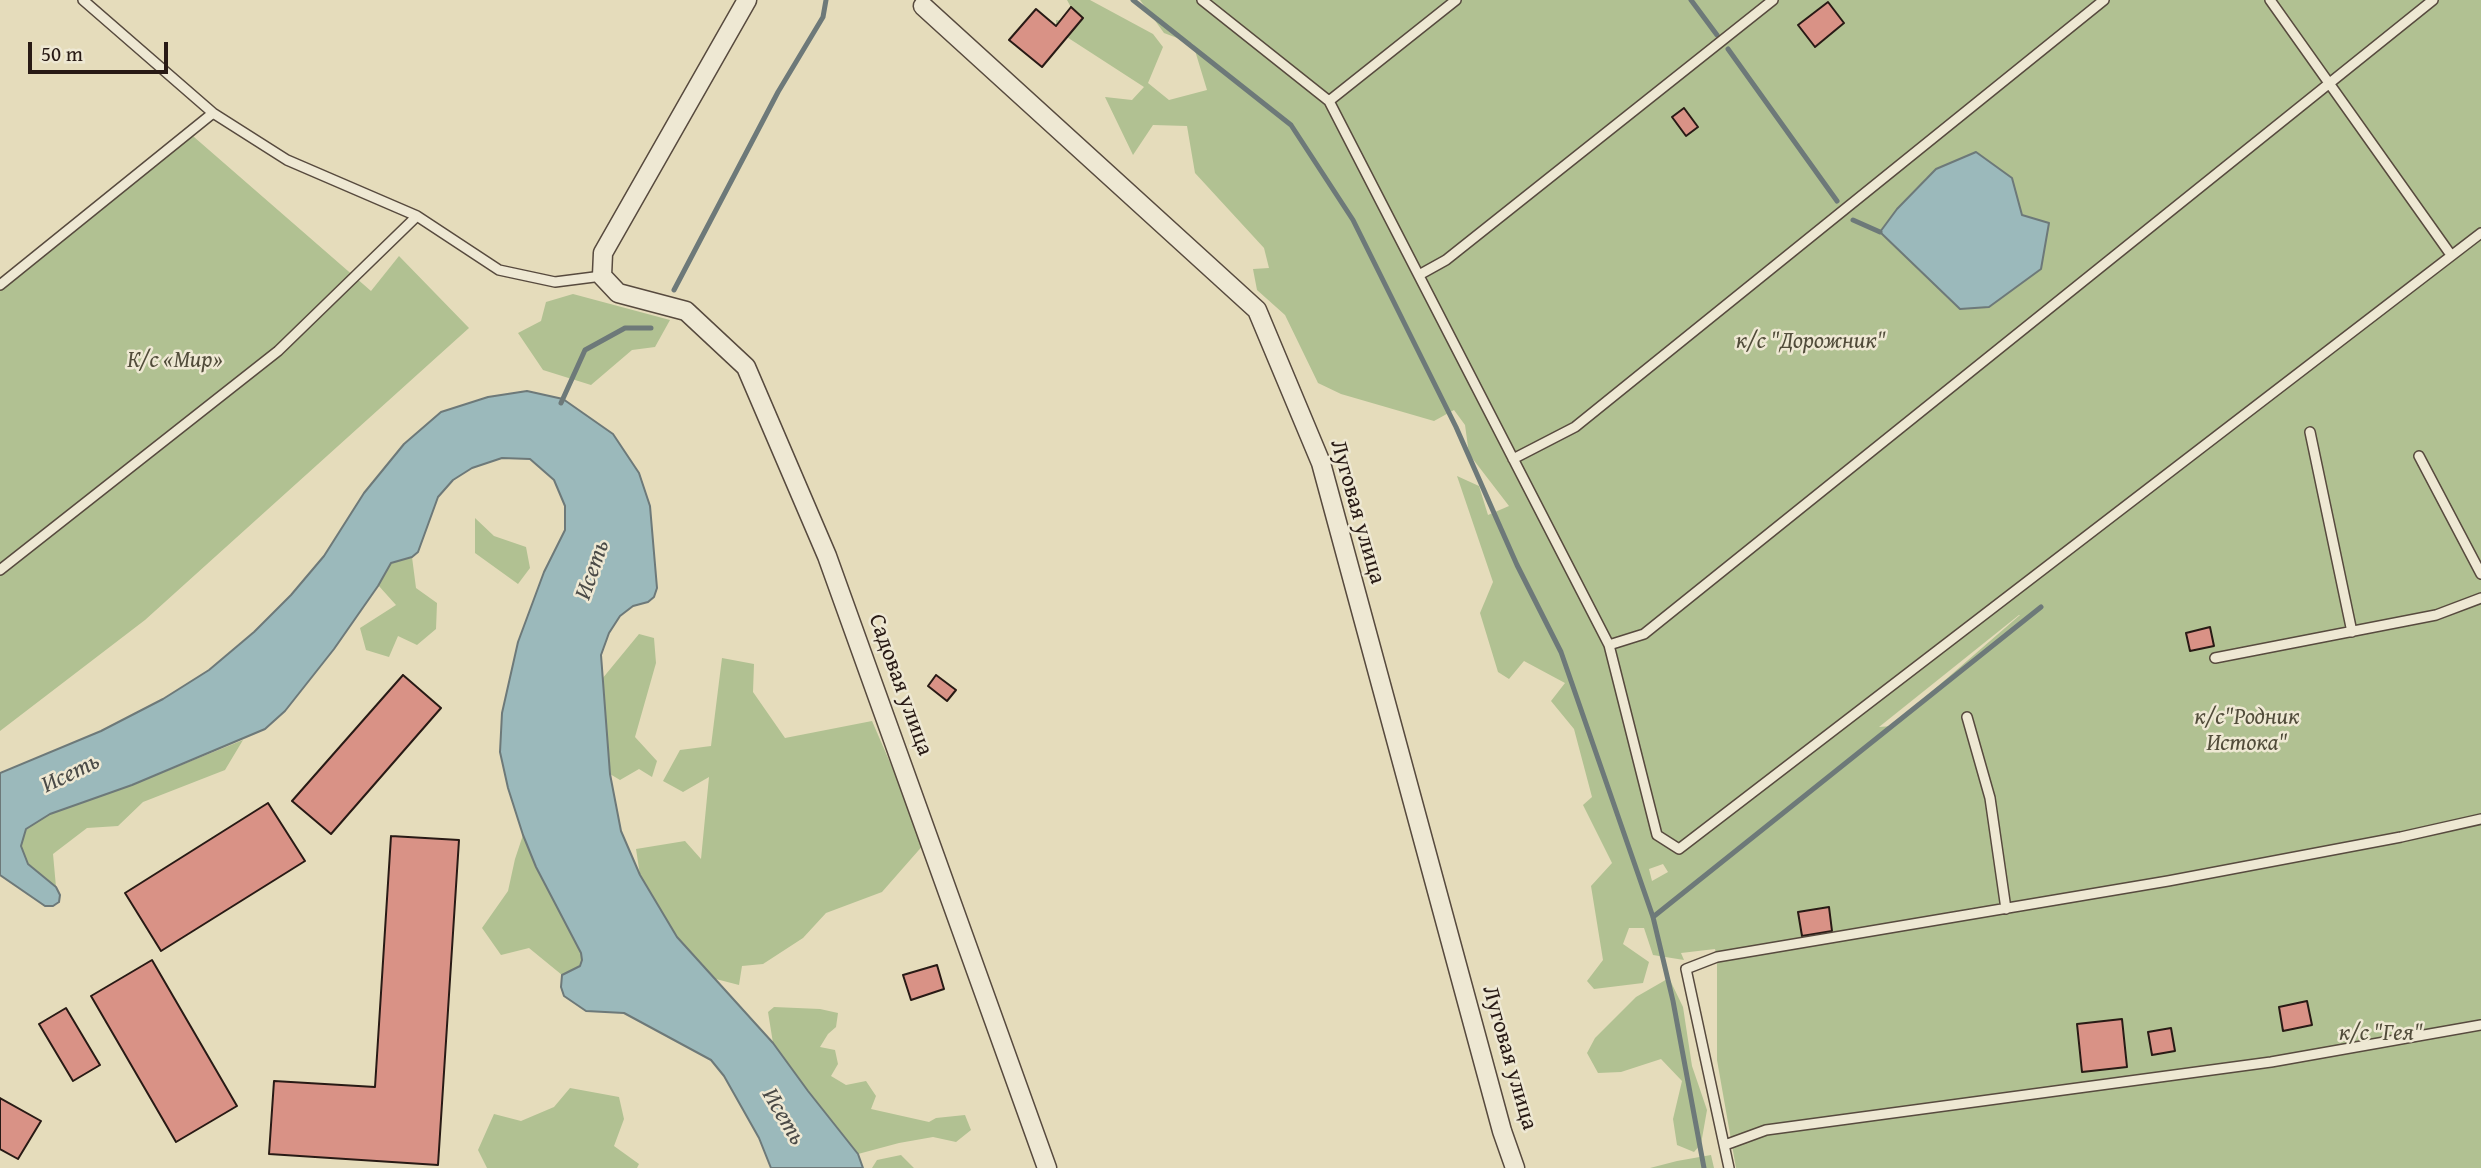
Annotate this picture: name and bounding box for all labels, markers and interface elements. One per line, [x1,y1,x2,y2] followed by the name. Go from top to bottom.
[32,28,172,72] scale bar
[41,38,83,69] text: 50 m
[1736,328,1886,356] park label: к/с "Дорожник"
[127,347,223,375] park label: К/с «Мир»
[1323,437,1391,587] street label: Луговая улица
[569,536,617,604] water label: Исеть
[862,610,938,760] street label: Садовая улица
[2194,704,2300,758] park label: к/с"Родник Истока"
[37,748,105,800] water label: Исеть
[1475,983,1543,1133] street label: Луговая улица
[2339,1020,2423,1048] park label: к/с "Гея"
[755,1083,811,1151] water label: Исеть

